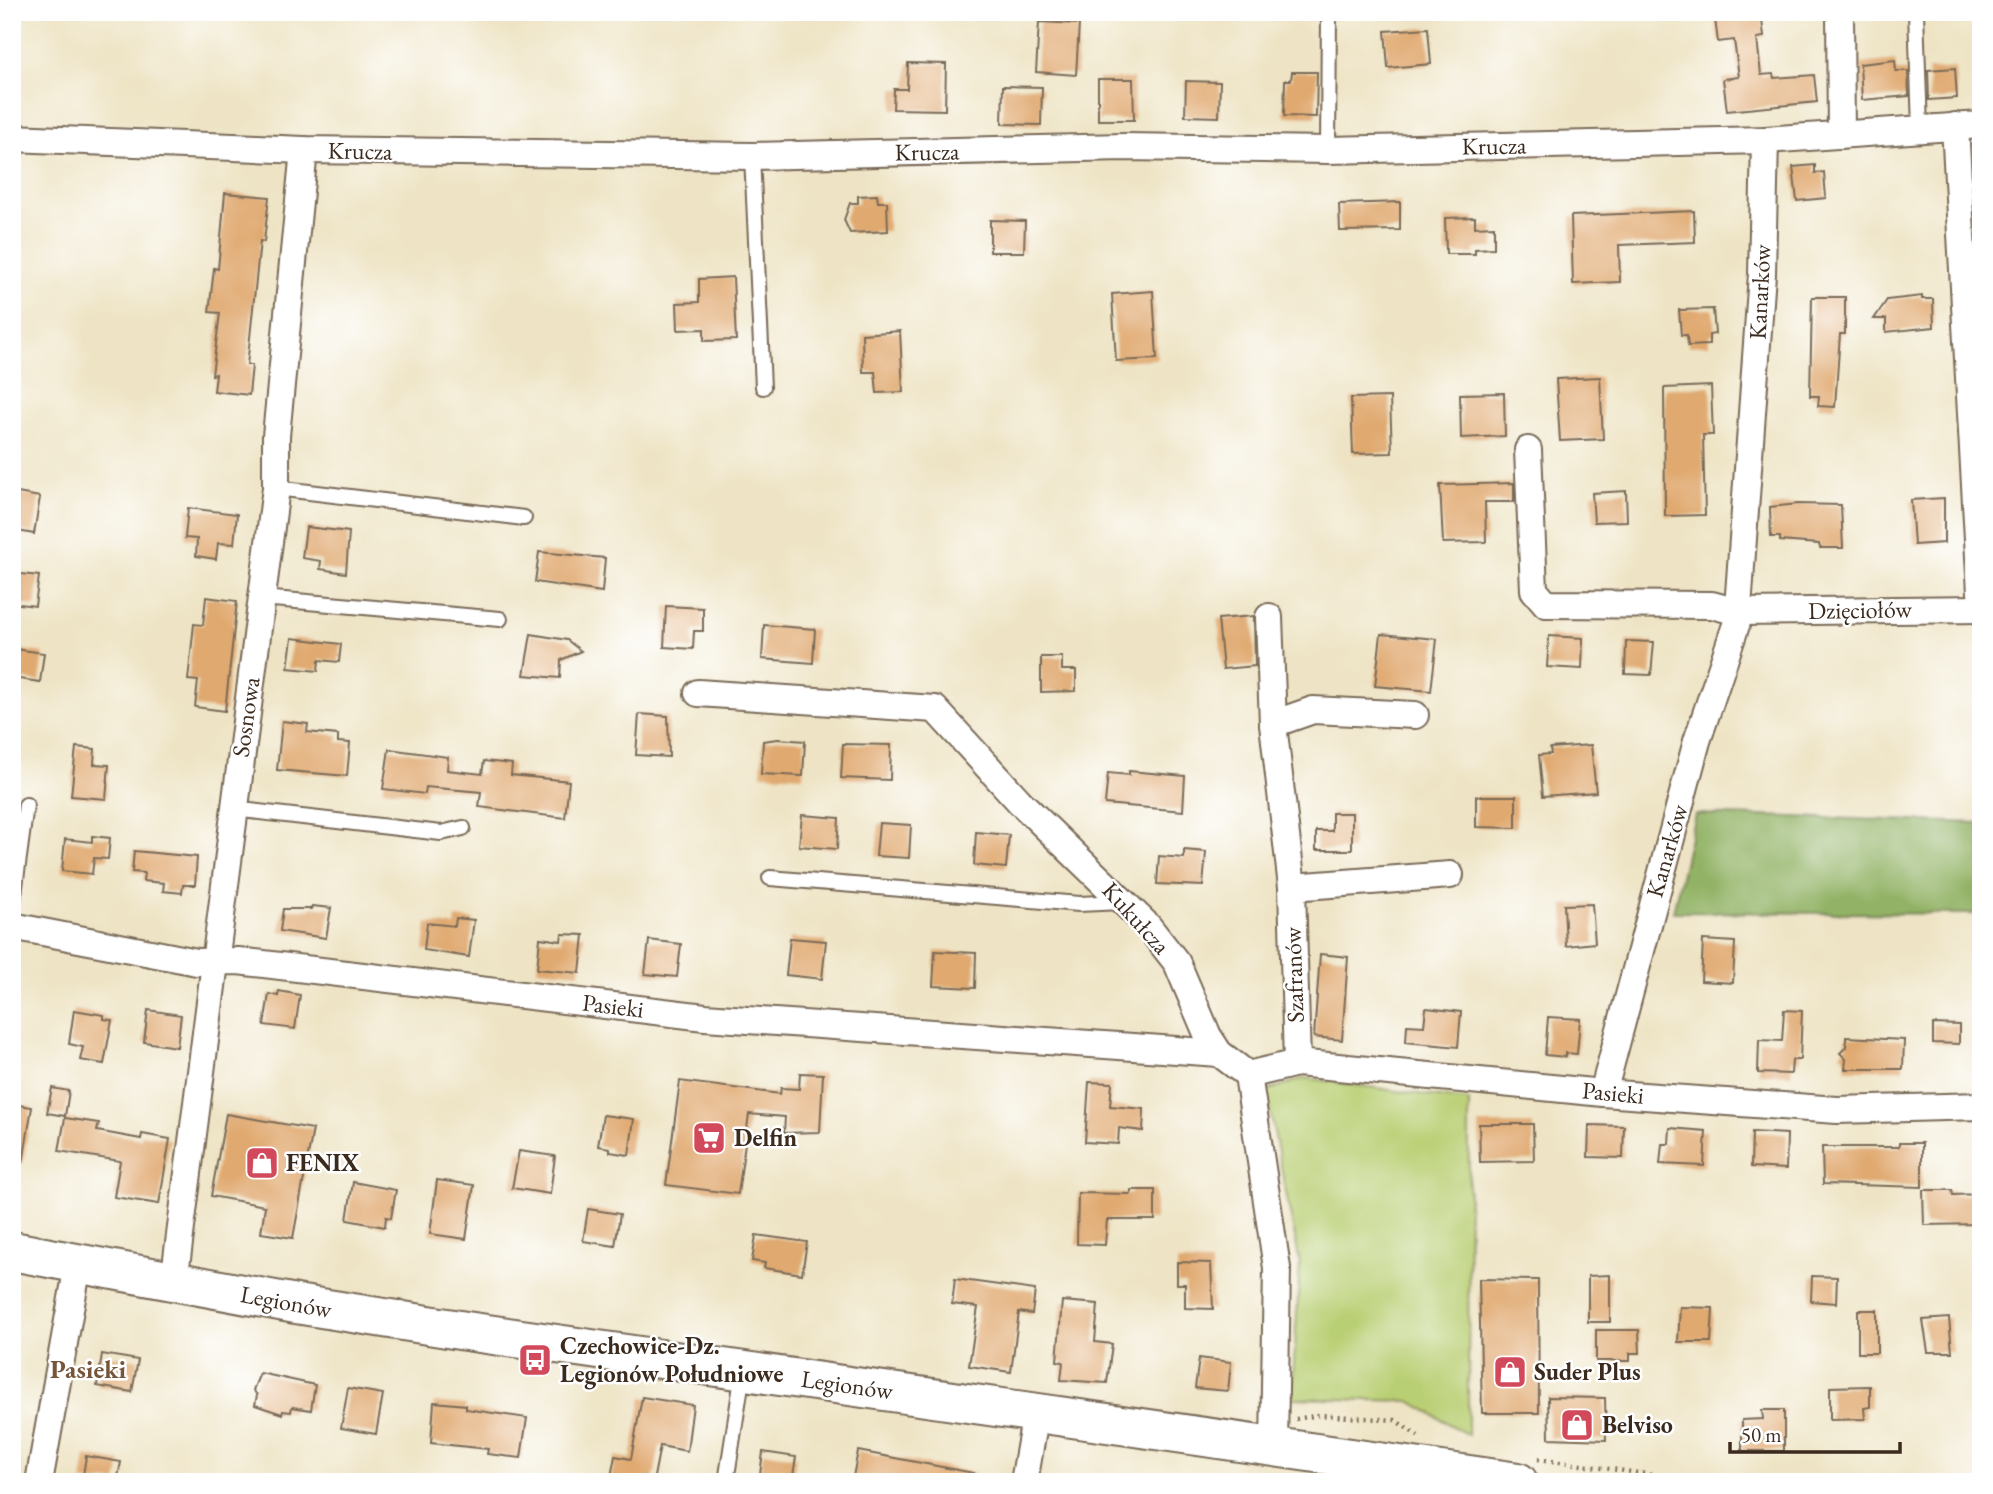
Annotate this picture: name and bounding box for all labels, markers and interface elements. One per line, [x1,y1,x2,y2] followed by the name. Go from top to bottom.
[1461,129,1527,162] street label: Krucza
[327,134,393,167] street label: Krucza
[894,135,960,168] street label: Krucza
[1742,243,1778,340] street label: Kanarków
[1808,593,1913,626] street label: Dzięciołów
[225,674,267,759] street label: Sosnowa
[1638,800,1695,901] street label: Kanarków
[1096,875,1177,961] street label: Kukułcza
[1276,926,1311,1023] street label: Szafranów
[581,986,646,1025] street label: Pasieki
[1581,1074,1645,1111] street label: Pasieki
[690,1119,728,1157] supermarket icon: Delfin
[734,1122,797,1153] place label: Delfin
[243,1144,281,1182] shop icon: FENIX
[286,1147,359,1178] place label: FENIX
[238,1278,335,1325] street label: Legionów
[560,1330,784,1390] place label: Czechowice-Dz. Legionów Południowe
[516,1341,554,1379] bus stop icon: Czechowice-Dz. Legionów Południowe
[50,1352,126,1386] district label: Pasieki
[1491,1353,1529,1391] shop icon: Suder Plus
[1534,1356,1641,1387] place label: Suder Plus
[799,1363,895,1406] street label: Legionów
[1558,1406,1596,1444] shop icon: Belviso
[1602,1409,1673,1440] place label: Belviso
[1730,1410,1900,1454] scale bar
[1741,1421,1782,1448] text: 50 m

